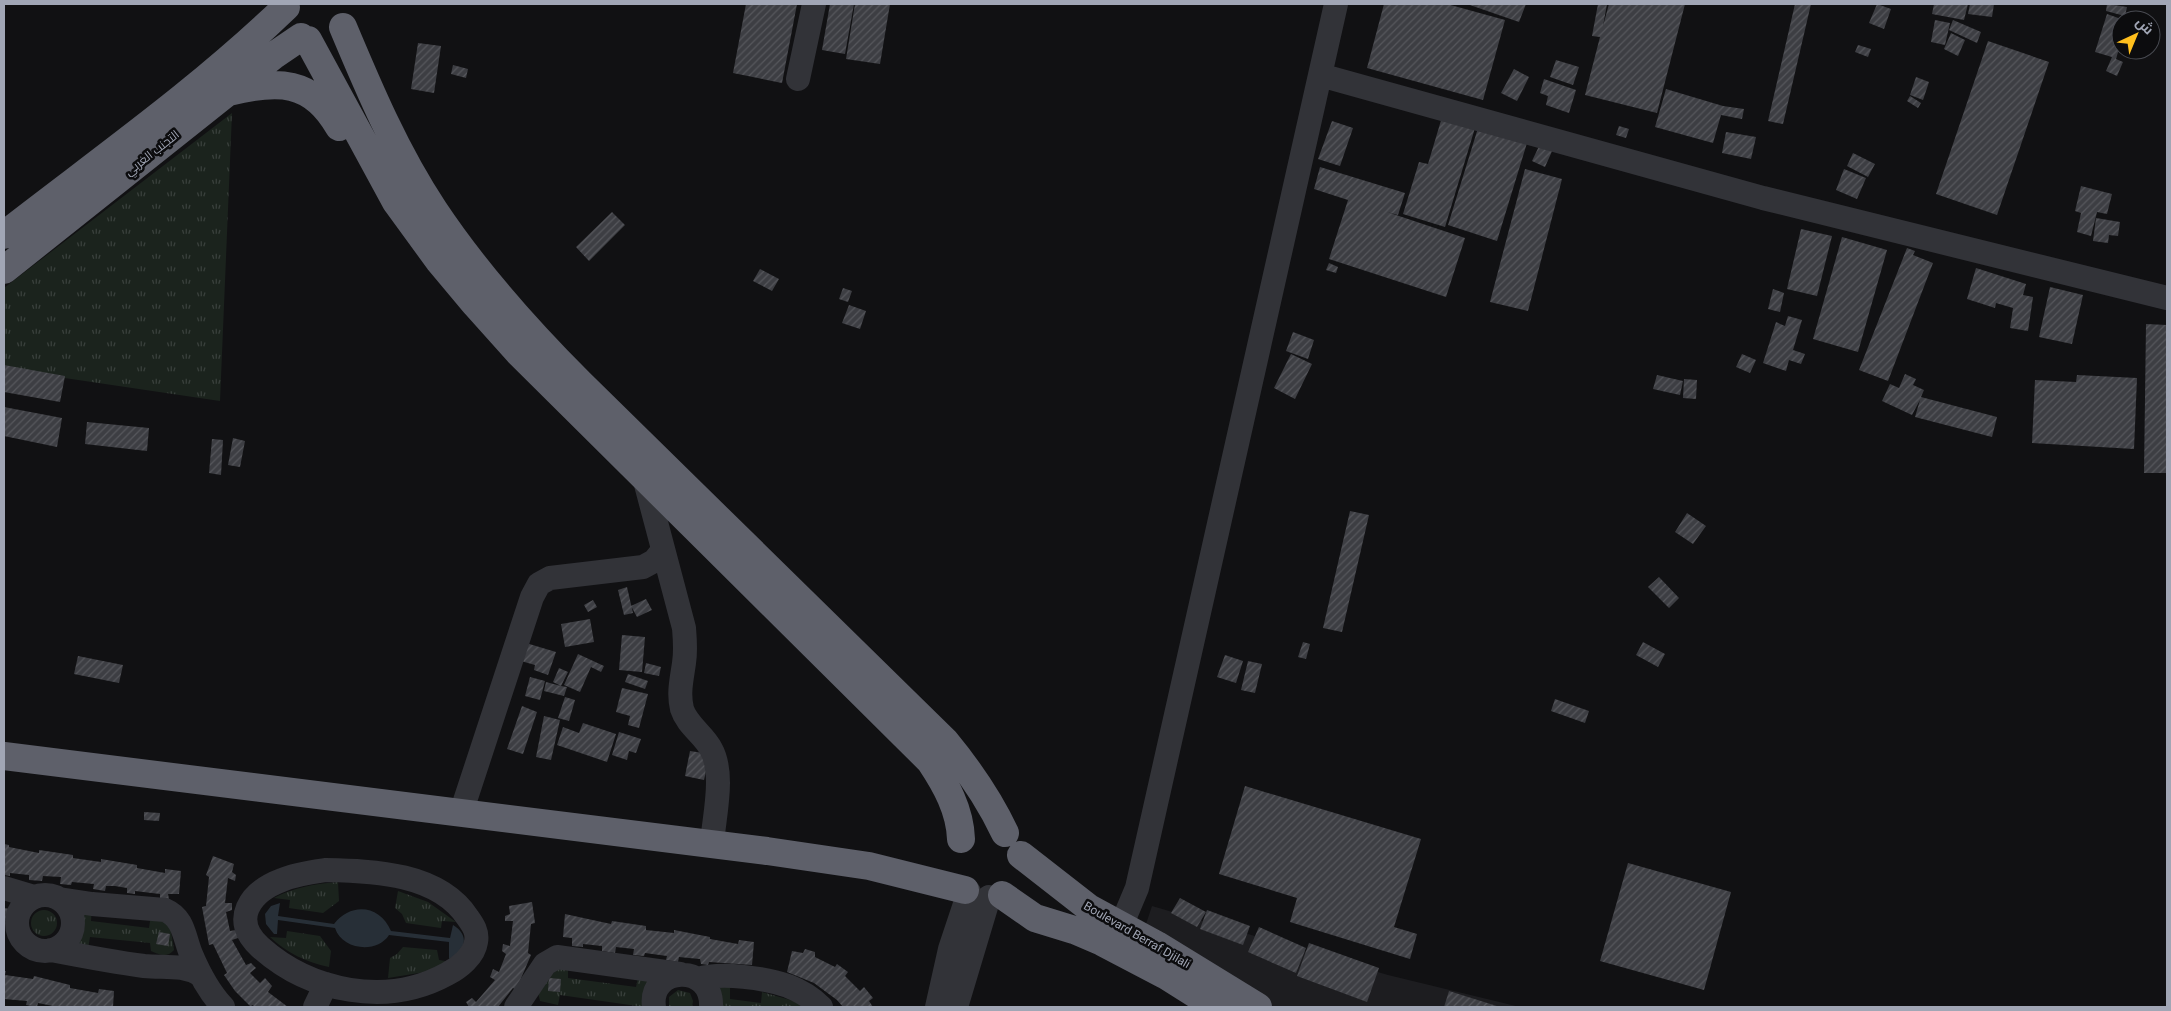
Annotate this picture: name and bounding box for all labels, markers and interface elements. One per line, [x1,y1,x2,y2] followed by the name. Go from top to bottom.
[2111,10,2161,60] north arrow
[2132,14,2157,38] text: ش
[122,127,184,181] street label: التجنب الغربي
[1081,899,1193,971] street label: Boulevard Berraf Djilali

